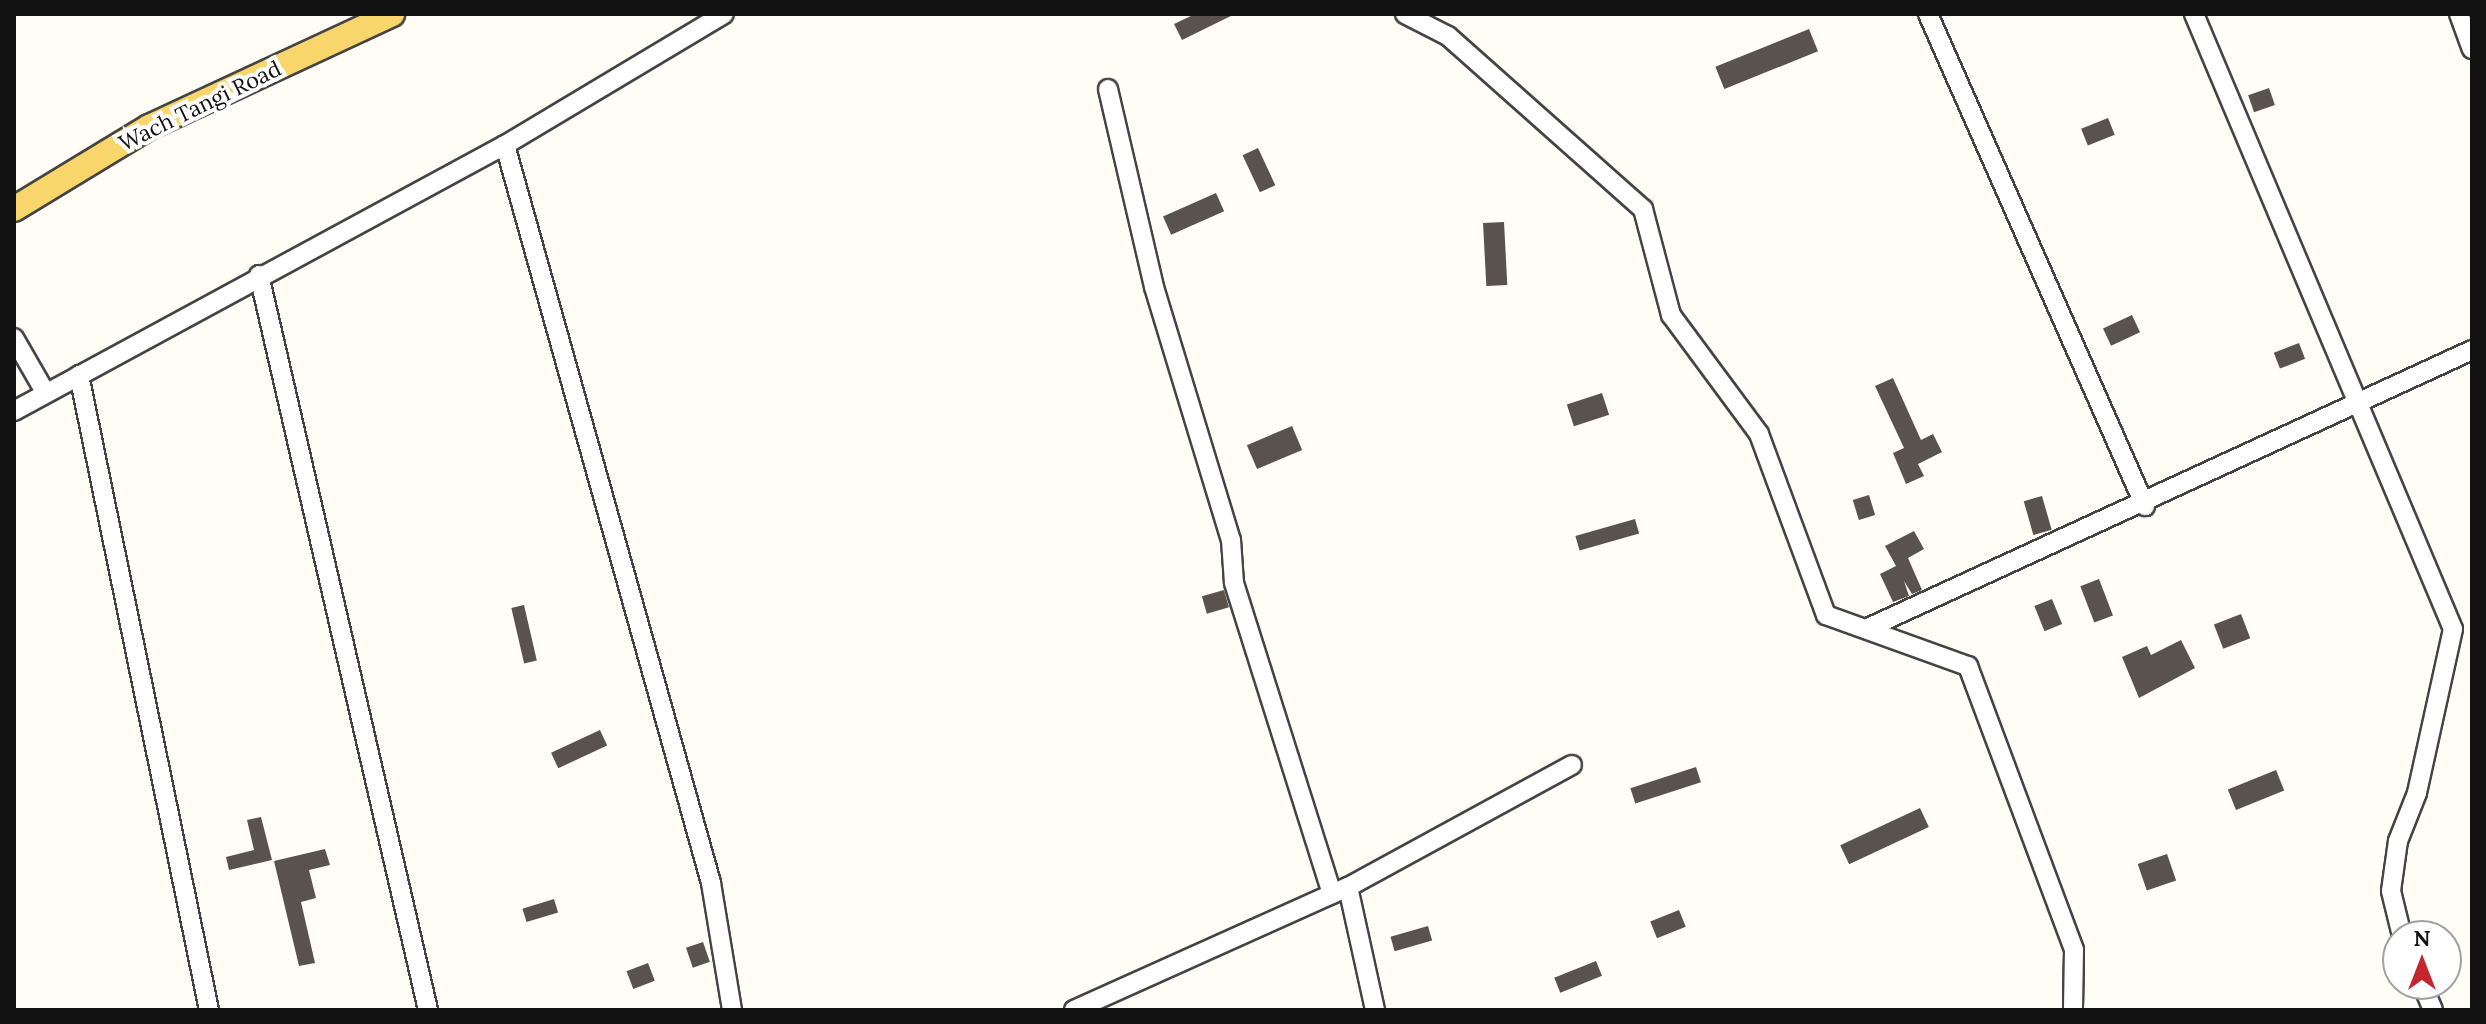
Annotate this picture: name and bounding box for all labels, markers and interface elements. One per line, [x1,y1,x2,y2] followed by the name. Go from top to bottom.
[115,55,285,157] street label: Wach Tangi Road
[2382,920,2462,1000] north arrow
[2413,924,2431,952] text: N

